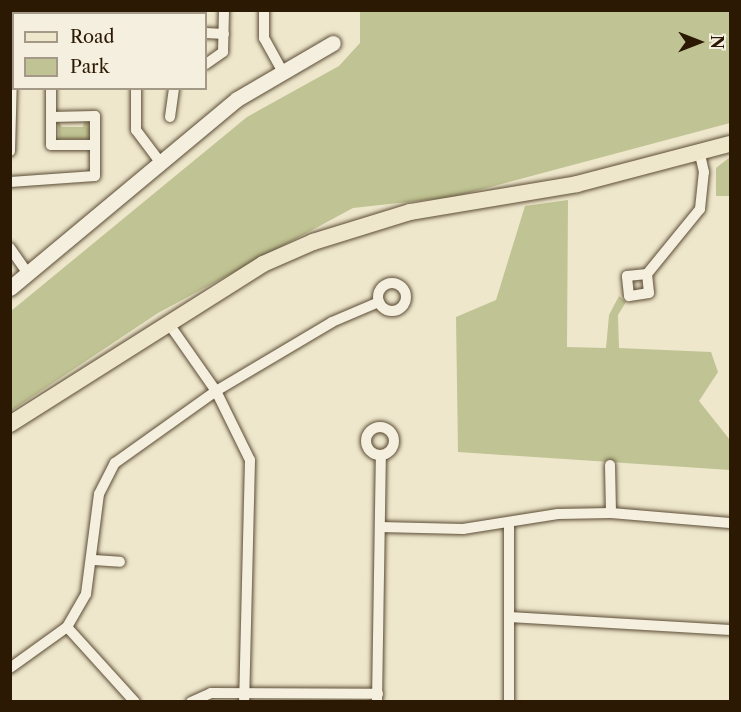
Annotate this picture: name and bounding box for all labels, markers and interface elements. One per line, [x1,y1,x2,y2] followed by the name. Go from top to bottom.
[12,12,207,90] legend
[669,12,729,72] north arrow
[70,26,115,48] text: Road
[707,35,727,49] text: N
[70,56,109,78] text: Park

